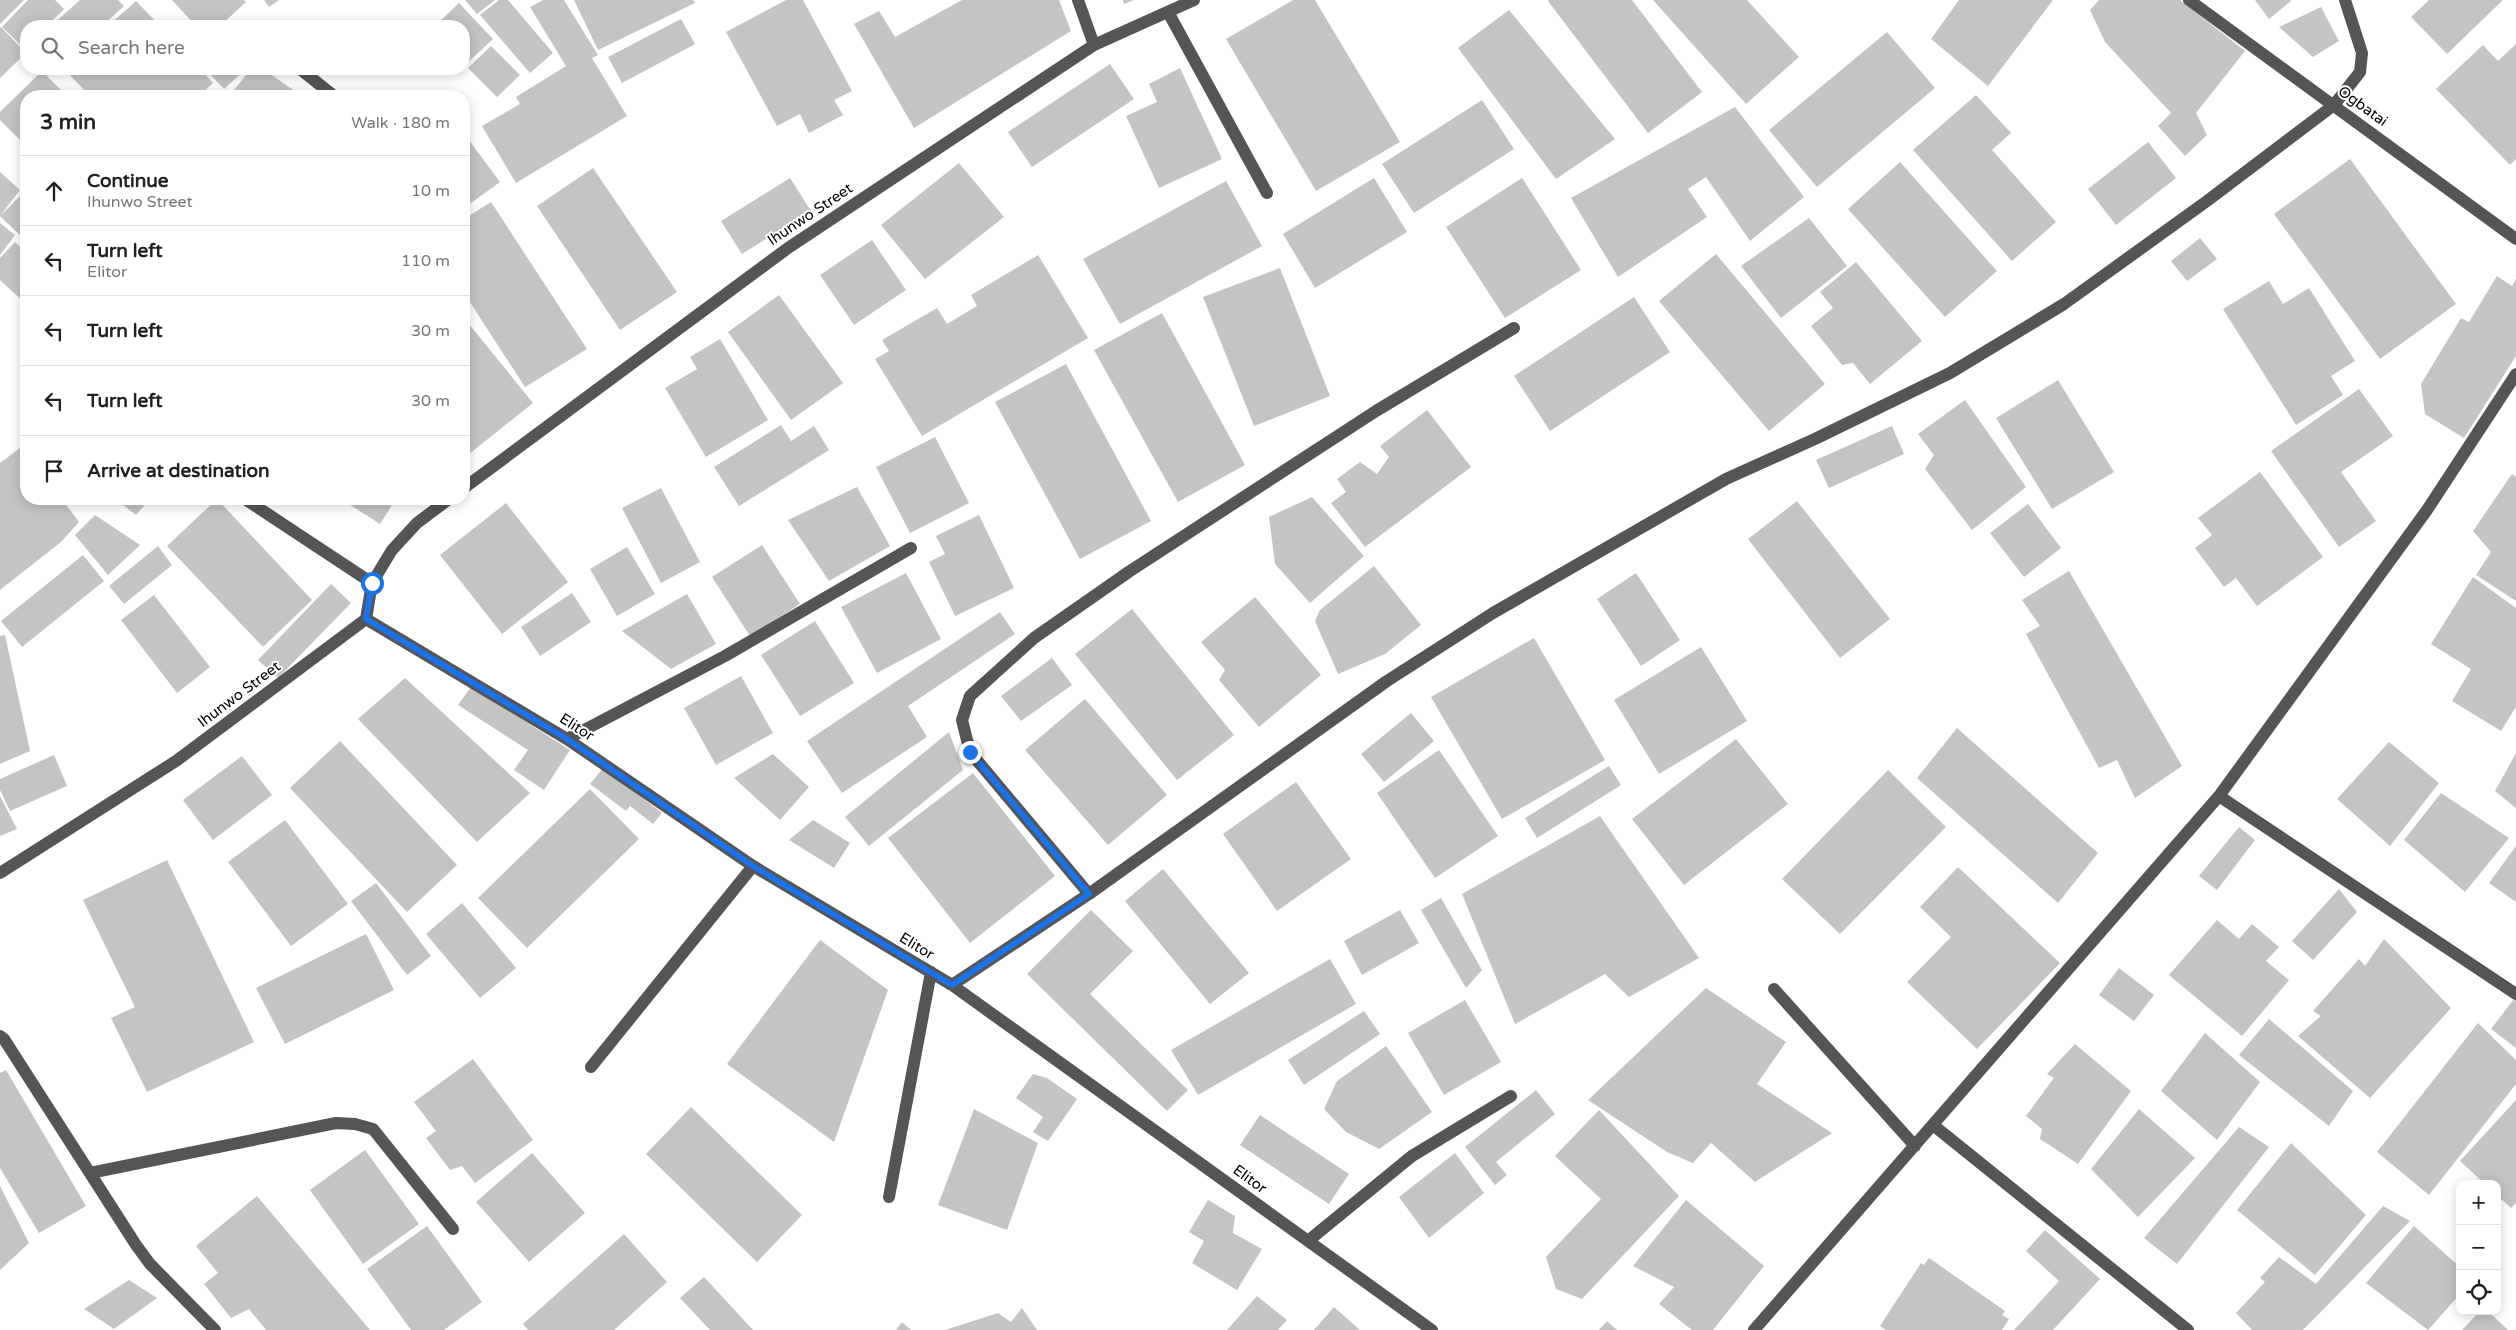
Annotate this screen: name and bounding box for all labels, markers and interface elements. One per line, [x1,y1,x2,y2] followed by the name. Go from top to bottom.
[20,20,470,75] search box
[38,34,66,62] icon: search
[78,37,185,59] text: Search here
[2335,82,2391,130] street label: Ogbatai
[40,110,96,135] text: 3 min
[351,113,450,133] text: Walk · 180 m
[87,170,169,192] text: Continue
[40,177,68,205] icon: ahead
[764,179,856,249] street label: Ihunwo Street
[411,181,450,201] text: 10 m
[87,192,193,212] text: Ihunwo Street
[87,240,163,262] text: Turn left
[40,247,68,275] icon: left
[401,251,450,271] text: 110 m
[87,262,127,282] text: Elitor
[40,317,68,345] icon: left
[87,320,163,342] text: Turn left
[411,321,450,341] text: 30 m
[40,387,68,415] icon: left
[87,390,163,412] text: Turn left
[411,391,450,411] text: 30 m
[40,457,68,485] icon: arrive
[87,460,270,482] text: Arrive at destination
[361,572,384,595] route start
[194,657,284,731] street label: Ihunwo Street
[556,709,598,745] street label: Elitor
[959,741,982,764] route end
[896,929,938,964] street label: Elitor
[1230,1161,1271,1197] street label: Elitor
[2456,1180,2501,1315] map controls
[2456,1180,2501,1225] button: +
[2456,1225,2501,1270] button: −
[2456,1270,2501,1315] button: locate

